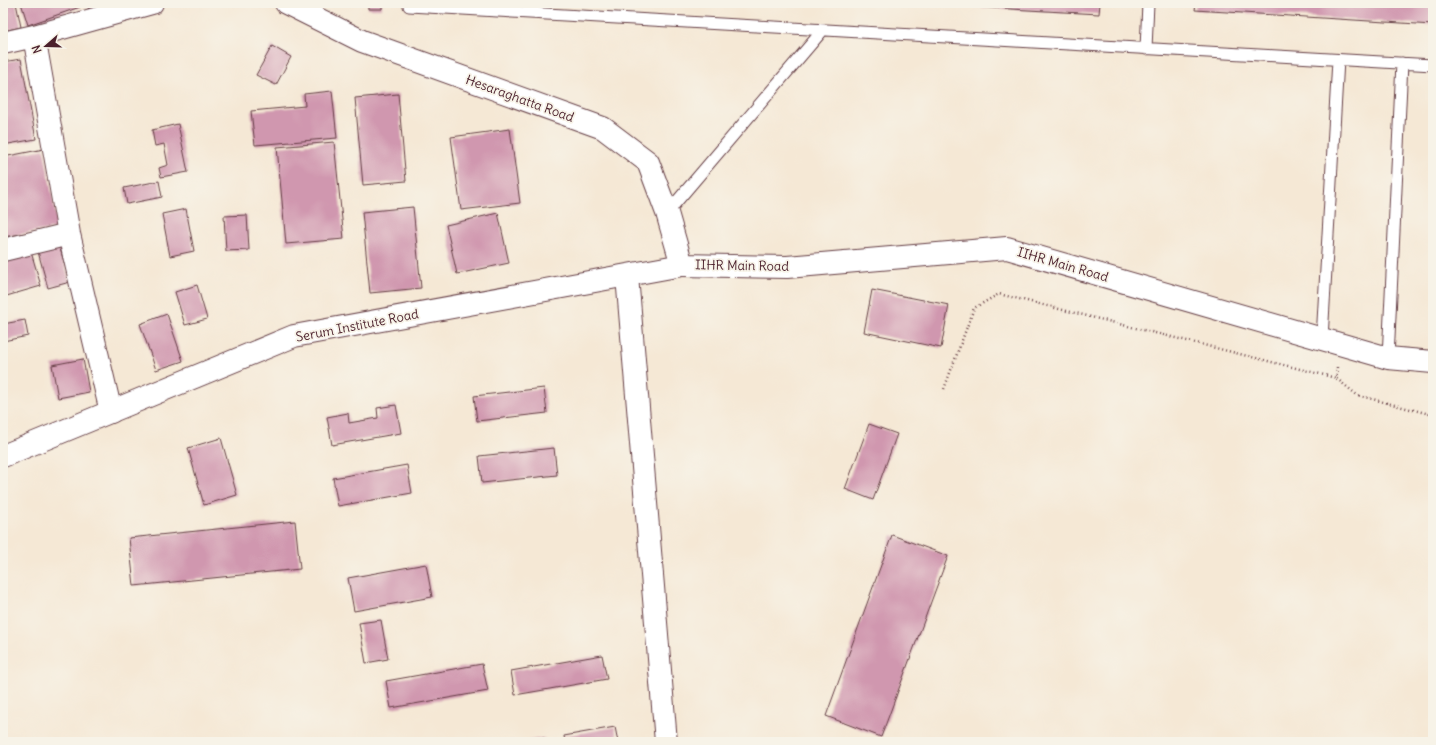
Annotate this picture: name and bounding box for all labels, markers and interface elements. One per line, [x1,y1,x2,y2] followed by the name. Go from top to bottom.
[26,26,66,66] north arrow
[29,43,44,55] text: N
[463,71,577,126] street label: Hesaraghatta Road
[1015,243,1111,286] street label: IIHR Main Road
[695,256,789,275] street label: IIHR Main Road
[294,305,420,346] street label: Serum Institute Road

